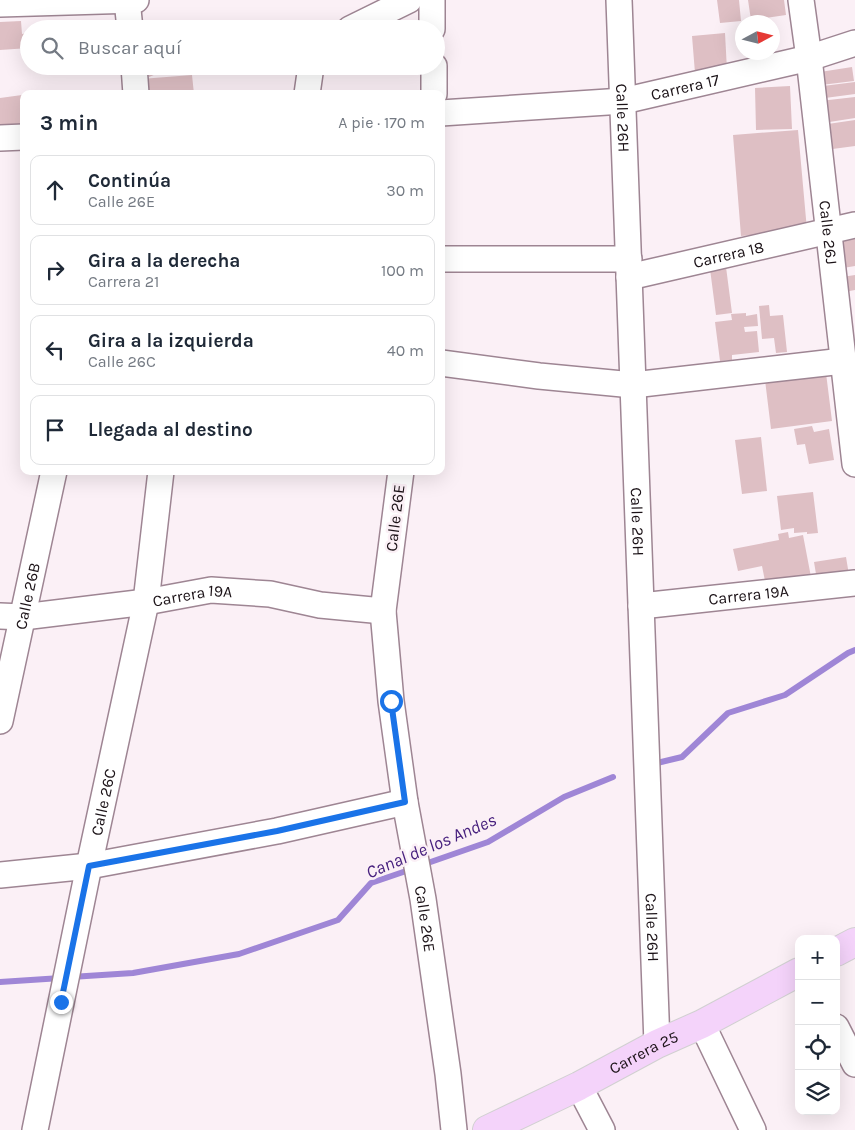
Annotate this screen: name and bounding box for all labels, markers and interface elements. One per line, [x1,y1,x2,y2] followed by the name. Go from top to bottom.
[735,15,780,60] north arrow
[20,20,445,75] search box
[38,34,66,62] icon: search
[78,37,182,59] text: Buscar aquí
[649,69,722,104] street label: Carrera 17
[613,83,634,153] street label: Calle 26H
[40,111,98,135] text: 3 min
[338,113,425,132] text: A pie · 170 m
[88,170,171,192] text: Continúa
[41,176,69,204] icon: ahead
[386,181,424,200] text: 30 m
[88,192,155,211] text: Calle 26E
[816,199,842,265] street label: Calle 26J
[691,237,766,271] street label: Carrera 18
[88,250,240,272] text: Gira a la derecha
[41,256,69,284] icon: right
[381,261,424,280] text: 100 m
[88,272,159,291] text: Carrera 21
[88,330,254,352] text: Gira a la izquierda
[41,336,69,364] icon: left
[387,341,424,360] text: 40 m
[88,352,156,371] text: Calle 26C
[41,416,69,444] icon: arrive
[88,419,253,441] text: Llegada al destino
[381,484,409,552] street label: Calle 26E
[627,487,649,556] street label: Calle 26H
[11,561,43,631] street label: Calle 26B
[151,580,233,610] street label: Carrera 19A
[707,581,789,608] street label: Carrera 19A
[380,690,403,713] route start
[86,767,119,837] street label: Calle 26C
[363,809,499,883] water label: Canal de los Andes
[411,884,440,953] street label: Calle 26E
[642,893,664,962] street label: Calle 26H
[795,935,840,1115] map controls
[795,935,840,980] button: +
[795,980,840,1025] button: −
[50,991,73,1014] route end
[795,1025,840,1070] button: locate
[606,1026,681,1078] street label: Carrera 25
[795,1070,840,1115] button: layers

